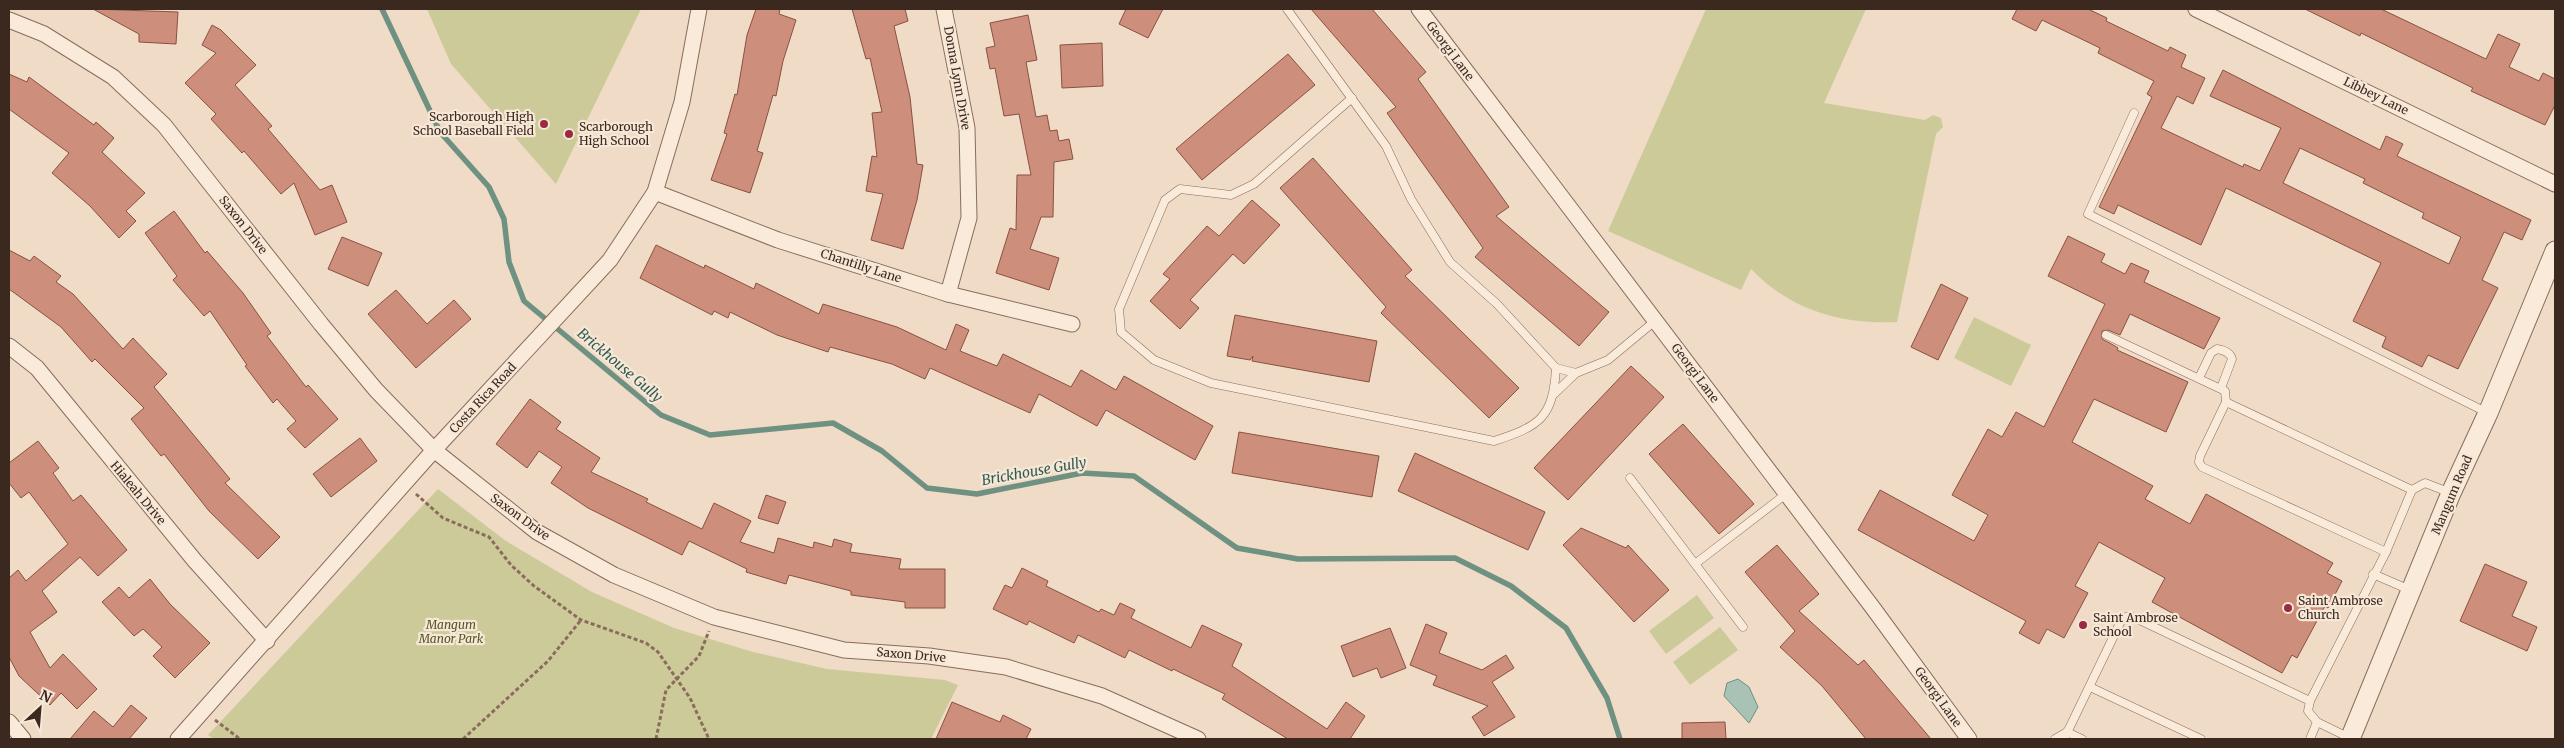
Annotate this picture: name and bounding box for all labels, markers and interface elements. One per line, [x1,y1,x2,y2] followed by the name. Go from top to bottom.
[1423,18,1477,83] street label: Georgi Lane
[941,25,974,131] street label: Donna Lynn Drive
[2341,73,2411,118] street label: Libbey Lane
[413,109,534,138] place label: Scarborough High School Baseball Field
[538,118,550,130] marker: Scarborough High School Baseball Field
[579,119,653,148] place label: Scarborough High School
[563,128,575,140] marker: Scarborough High School
[216,193,271,257] street label: Saxon Drive
[819,245,903,286] street label: Chantilly Lane
[574,324,667,406] water label: Brickhouse Gully
[1668,340,1722,405] street label: Georgi Lane
[446,359,519,436] street label: Costa Rica Road
[980,453,1088,489] water label: Brickhouse Gully
[2428,453,2475,537] street label: Mangum Road
[107,458,169,527] street label: Hialeah Drive
[488,490,553,543] street label: Saxon Drive
[2298,593,2383,622] place label: Saint Ambrose Church
[2282,602,2294,614] marker: Saint Ambrose Church
[2093,610,2178,639] place label: Saint Ambrose School
[418,617,484,646] park label: Mangum Manor Park
[2077,619,2089,631] marker: Saint Ambrose School
[876,644,946,665] street label: Saxon Drive
[1912,664,1965,729] street label: Georgi Lane
[15,683,65,733] north arrow
[37,686,55,707] text: N

